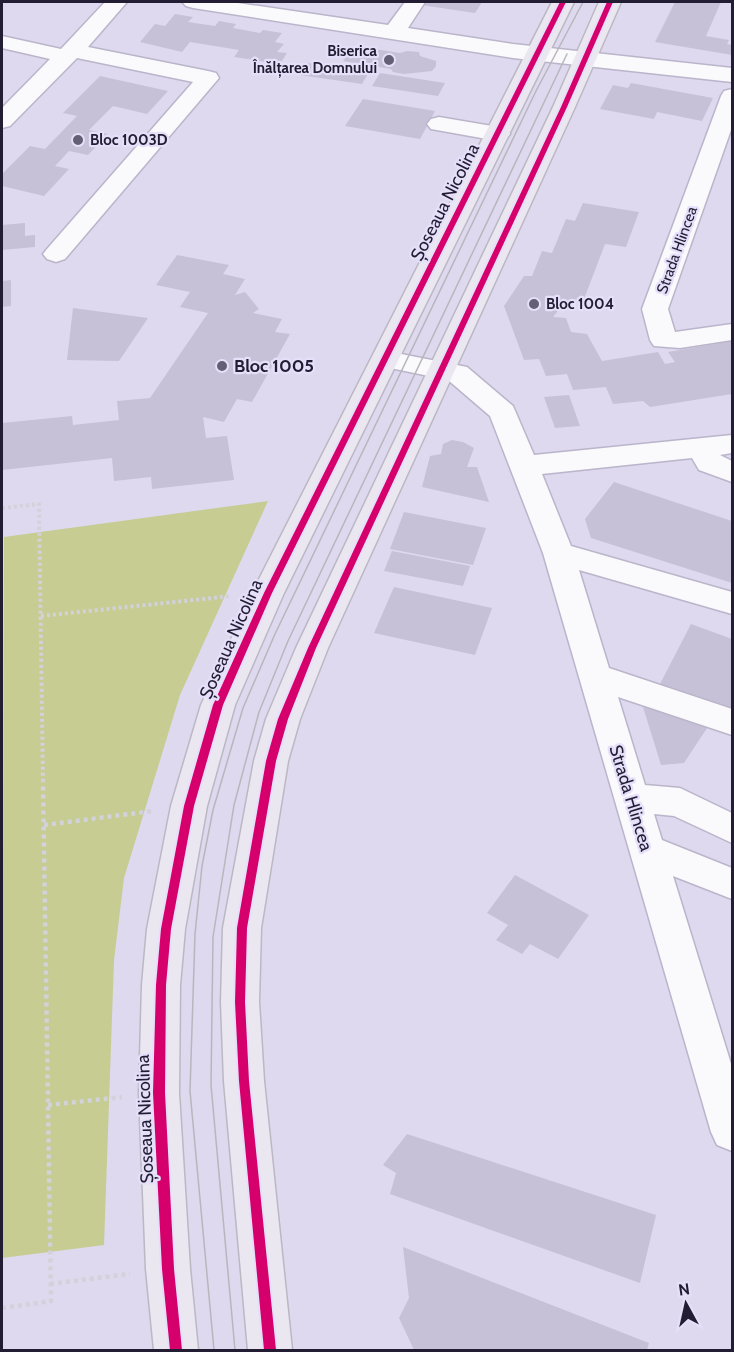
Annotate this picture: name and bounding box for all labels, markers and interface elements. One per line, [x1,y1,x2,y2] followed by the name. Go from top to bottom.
[253,42,378,78] place label: Biserica Înălțarea Domnului
[382,53,396,67] marker: Biserica Înălțarea Domnului
[90,131,168,149] place label: Bloc 1003D
[71,133,85,147] marker: Bloc 1003D
[406,139,484,264] street label: Șoseaua Nicolina
[653,203,701,296] street label: Strada Hlincea
[546,295,614,313] place label: Bloc 1004
[527,297,541,311] marker: Bloc 1004
[234,355,314,377] place label: Bloc 1005
[215,359,229,373] marker: Bloc 1005
[195,575,267,702] street label: Șoseaua Nicolina
[604,742,658,854] street label: Strada Hlincea
[132,1054,158,1184] street label: Șoseaua Nicolina
[656,1274,716,1334] north arrow
[677,1279,691,1300] text: N

